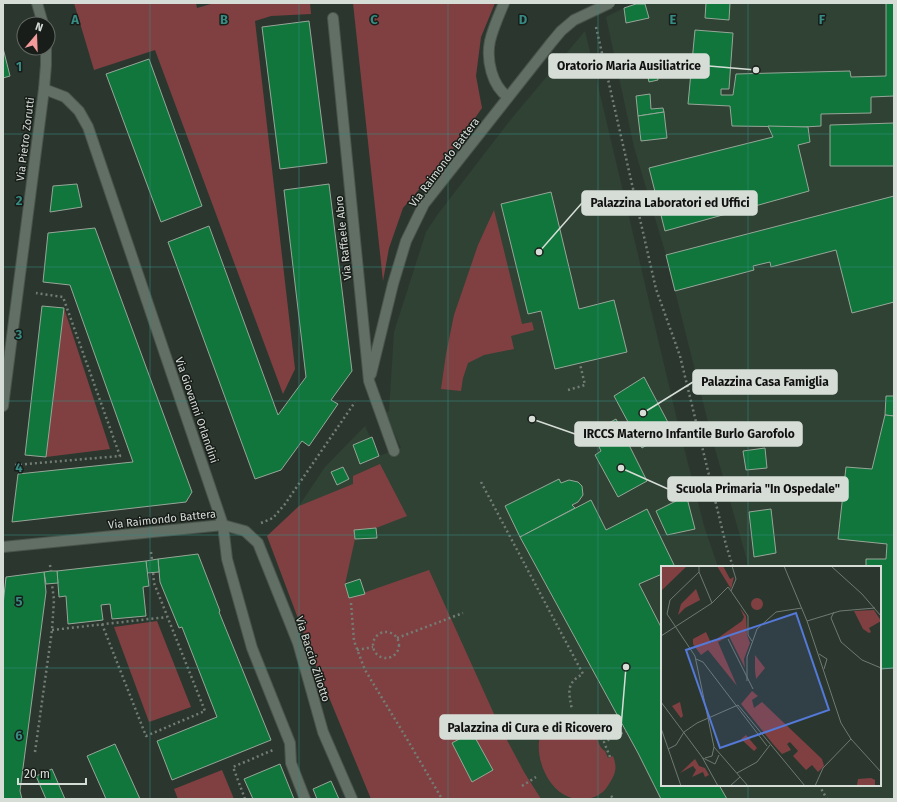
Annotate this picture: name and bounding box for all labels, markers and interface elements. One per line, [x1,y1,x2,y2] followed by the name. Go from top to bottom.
[70,12,79,27] text: A
[220,12,228,27] text: B
[370,12,378,27] text: C
[519,12,528,27] text: D
[670,12,677,27] text: E
[819,12,826,27] text: F
[16,16,56,56] north arrow
[34,20,45,34] text: N
[549,54,709,78] callout: Oratorio Maria Ausiliatrice
[16,59,22,74] text: 1
[557,59,701,73] text: Oratorio Maria Ausiliatrice
[14,96,37,182] street label: Via Pietro Zorutti
[407,115,482,209] street label: Via Raimondo Battera
[582,191,757,215] callout: Palazzina Laboratori ed Uffici
[16,193,23,208] text: 2
[333,195,354,281] street label: Via Raffaele Abro
[590,196,750,210] text: Palazzina Laboratori ed Uffici
[15,327,23,342] text: 3
[172,355,221,465] street label: Via Giovanni Orlandini
[693,370,837,394] callout: Palazzina Casa Famiglia
[701,375,829,389] text: Palazzina Casa Famiglia
[575,422,802,446] callout: IRCCS Materno Infantile Burlo Garofolo
[583,427,795,441] text: IRCCS Materno Infantile Burlo Garofolo
[15,460,23,475] text: 4
[668,477,848,501] callout: Scuola Primaria "In Ospedale"
[676,482,840,496] text: Scuola Primaria "In Ospedale"
[108,507,217,532] street label: Via Raimondo Battera
[661,566,881,786] inset map
[16,594,23,609] text: 5
[293,615,333,704] street label: Via Baccio Ziliotto
[440,715,621,739] callout: Palazzina di Cura e di Ricovero
[448,721,612,735] text: Palazzina di Cura e di Ricovero
[15,728,23,743] text: 6
[18,760,86,786] scale bar
[24,767,50,781] text: 20 m

